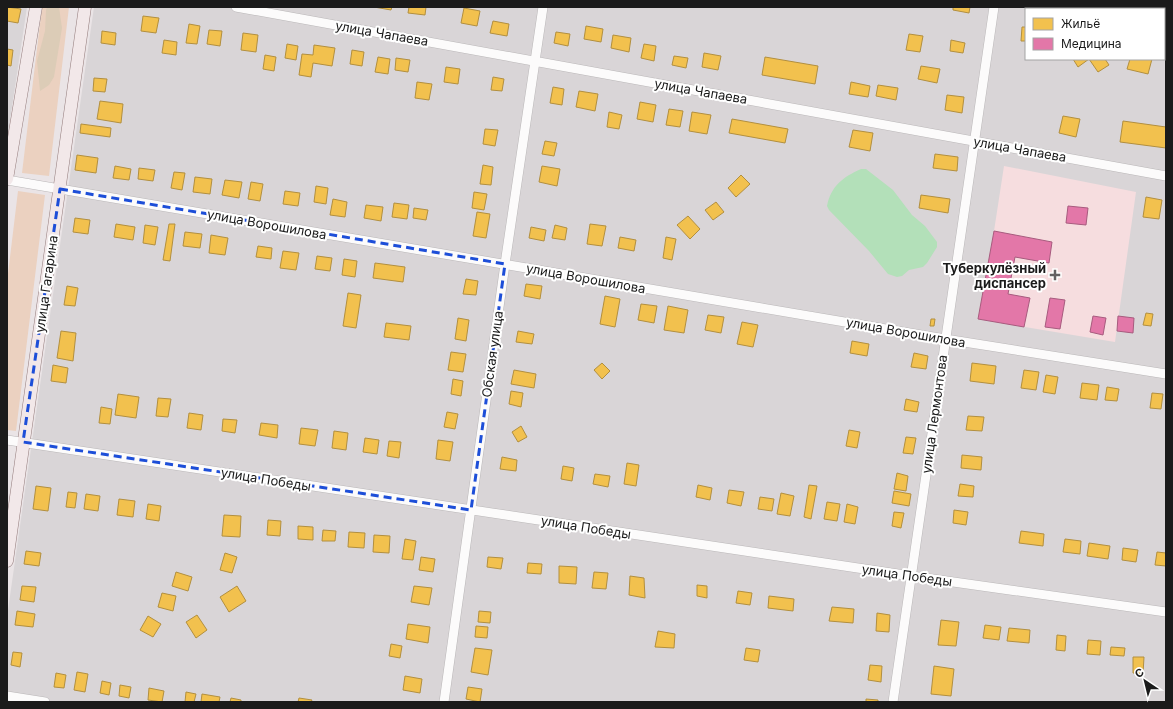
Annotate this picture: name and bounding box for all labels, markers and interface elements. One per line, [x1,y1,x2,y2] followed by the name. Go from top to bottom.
[1025,8,1165,60] legend
[1061,16,1100,31] text: Жильё
[334,17,430,49] street label: улица Чапаева
[1061,36,1122,51] text: Медицина
[653,75,749,107] street label: улица Чапаева
[972,133,1068,165] street label: улица Чапаева
[206,206,328,242] street label: улица Ворошилова
[31,234,61,334] street label: улица Гагарина
[525,260,647,296] street label: улица Ворошилова
[942,260,1046,291] place label: Туберкулёзный диспансер
[1049,269,1061,281] marker: Туберкулёзный диспансер
[478,310,506,398] street label: Обская улица
[845,314,967,350] street label: улица Ворошилова
[918,354,950,474] street label: улица Лермонтова
[220,464,312,494] street label: улица Победы
[540,512,632,542] street label: улица Победы
[861,561,953,589] street label: улица Победы
[1125,661,1165,701] north arrow
[1132,665,1147,681] text: С

